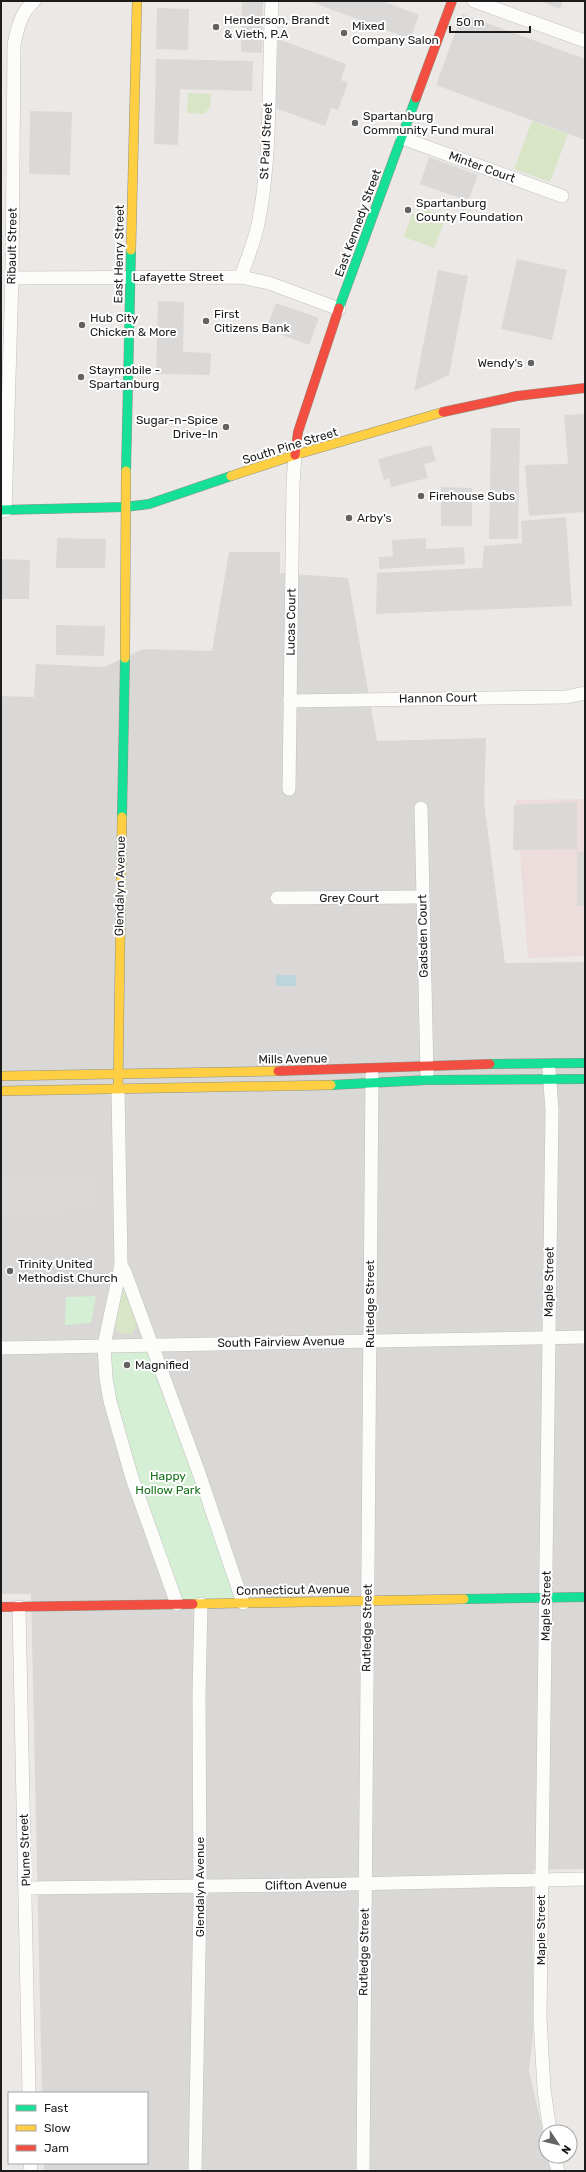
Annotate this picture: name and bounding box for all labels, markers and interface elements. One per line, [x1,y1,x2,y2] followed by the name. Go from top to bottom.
[450,8,530,34] scale bar
[224,13,330,41] place label: Henderson, Brandt & Vieth, P.A
[456,15,484,29] text: 50 m
[352,19,439,47] place label: Mixed Company Salon
[211,22,221,32] marker: Henderson, Brandt & Vieth, P.A
[339,28,349,38] marker: Mixed Company Salon
[257,102,275,180] street label: St Paul Street
[363,109,494,137] place label: Spartanburg Community Fund mural
[350,118,360,128] marker: Spartanburg Community Fund mural
[447,149,517,186] street label: Minter Court
[332,167,384,279] street label: East Kennedy Street
[416,196,523,224] place label: Spartanburg County Foundation
[111,204,127,303] street label: East Henry Street
[403,205,413,215] marker: Spartanburg County Foundation
[4,207,20,285] street label: Ribault Street
[132,270,224,284] street label: Lafayette Street
[214,307,290,335] place label: First Citizens Bank
[90,311,177,339] place label: Hub City Chicken & More
[201,316,211,326] marker: First Citizens Bank
[77,320,87,330] marker: Hub City Chicken & More
[477,356,523,370] place label: Wendy's
[526,358,536,368] marker: Wendy's
[89,363,160,391] place label: Staymobile - Spartanburg
[76,372,86,382] marker: Staymobile - Spartanburg
[136,413,218,441] place label: Sugar-n-Spice Drive-In
[221,422,231,432] marker: Sugar-n-Spice Drive-In
[241,425,340,467] street label: South Pine Street
[429,489,515,503] place label: Firehouse Subs
[416,491,426,501] marker: Firehouse Subs
[357,511,392,525] place label: Arby's
[344,513,354,523] marker: Arby's
[283,588,299,656] street label: Lucas Court
[399,690,478,706] street label: Hannon Court
[112,835,128,936] street label: Glendalyn Avenue
[319,891,379,905] street label: Grey Court
[415,894,431,978] street label: Gadsden Court
[258,1051,328,1067] street label: Mills Avenue
[541,1246,557,1317] street label: Maple Street
[18,1257,118,1285] place label: Trinity United Methodist Church
[363,1260,377,1348] street label: Rutledge Street
[5,1266,15,1276] marker: Trinity United Methodist Church
[217,1334,345,1350] street label: South Fairview Avenue
[135,1358,189,1372] place label: Magnified
[122,1360,132,1370] marker: Magnified
[135,1469,201,1497] park label: Happy Hollow Park
[538,1570,554,1641] street label: Maple Street
[236,1582,350,1598] street label: Connecticut Avenue
[359,1584,375,1672] street label: Rutledge Street
[17,1813,33,1887] street label: Plume Street
[193,1837,207,1937] street label: Glendalyn Avenue
[265,1877,347,1893] street label: Clifton Avenue
[534,1894,548,1965] street label: Maple Street
[356,1908,372,1996] street label: Rutledge Street
[8,2092,148,2164] legend
[44,2101,68,2115] text: Fast
[44,2121,71,2135] text: Slow
[538,2124,578,2164] north arrow
[44,2141,69,2155] text: Jam
[558,2142,573,2156] text: N

